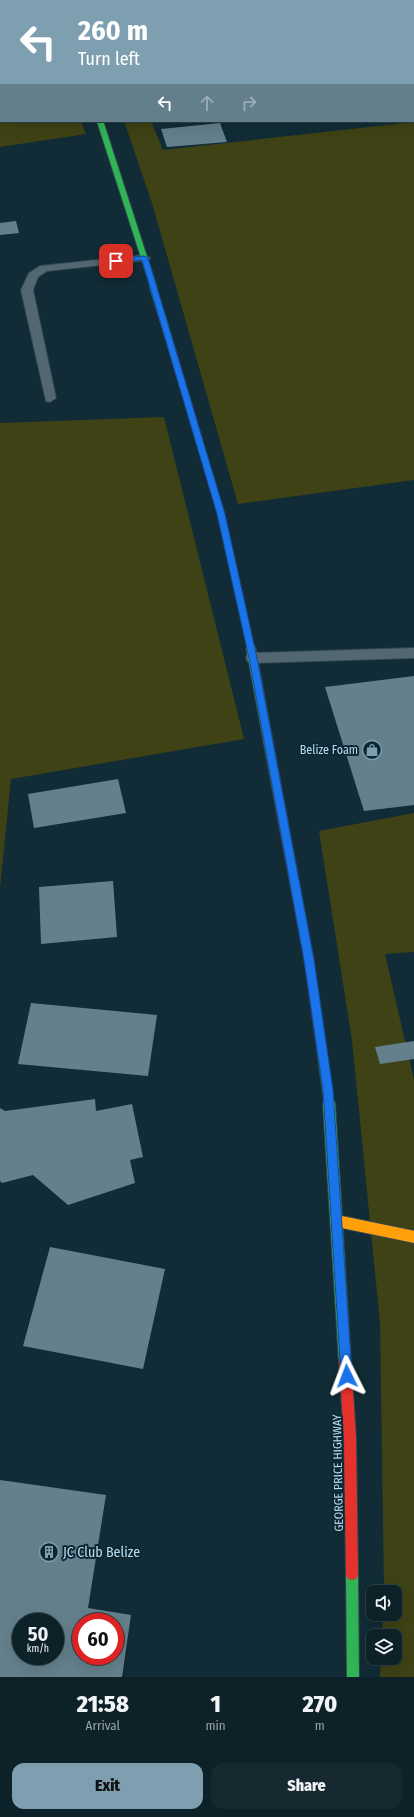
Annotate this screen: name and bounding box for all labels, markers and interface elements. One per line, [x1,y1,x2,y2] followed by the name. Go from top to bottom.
[78,14,148,47] text: 260 m
[12,16,64,68] icon: left
[78,48,140,70] text: Turn left
[154,92,176,114] icon: left
[196,92,218,114] icon: ahead
[238,92,260,114] icon: right
[99,244,133,278] pin
[105,250,127,272] icon: arrive
[361,739,383,761] shop icon: Belize Foam
[300,743,358,757] place label: Belize Foam
[326,1355,368,1397] position arrow
[330,1414,346,1532] street label: GEORGE PRICE HIGHWAY
[38,1541,60,1563] building icon: JC Club Belize
[63,1544,140,1561] place label: JC Club Belize
[366,1585,402,1665] map controls
[366,1585,402,1621] button: sound
[72,1613,124,1665] speed limit sign: 60
[28,1622,48,1646] text: 50
[366,1629,402,1665] button: layers
[27,1643,49,1655] text: km/h
[77,1690,129,1718] text: 21:58
[210,1690,221,1718] text: 1
[303,1690,337,1718] text: 270
[86,1718,120,1733] text: Arrival
[206,1718,226,1733] text: min
[315,1718,325,1733] text: m
[12,1763,203,1809] button: Exit
[211,1763,402,1809] button: Share

